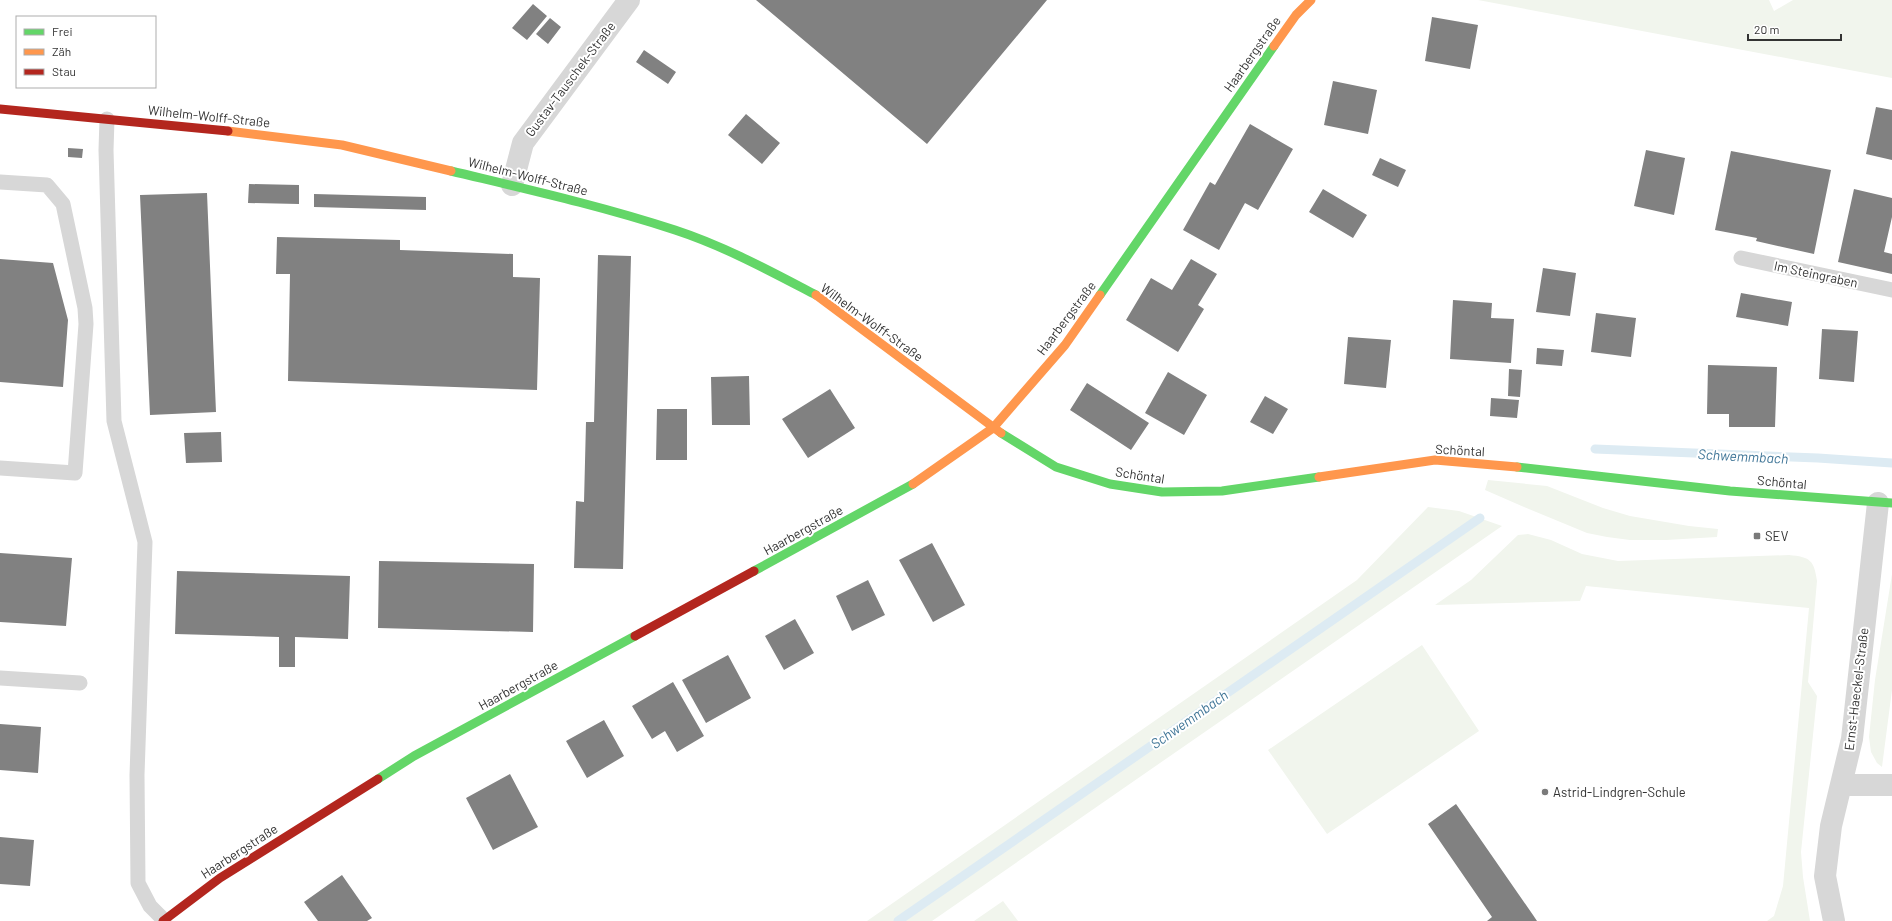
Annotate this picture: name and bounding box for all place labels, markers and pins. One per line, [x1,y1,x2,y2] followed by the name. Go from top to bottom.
[1765,528,1789,544] place label: SEV
[1752,531,1762,541] marker: SEV
[1553,784,1686,800] place label: Astrid-Lindgren-Schule
[1540,787,1550,797] marker: Astrid-Lindgren-Schule

